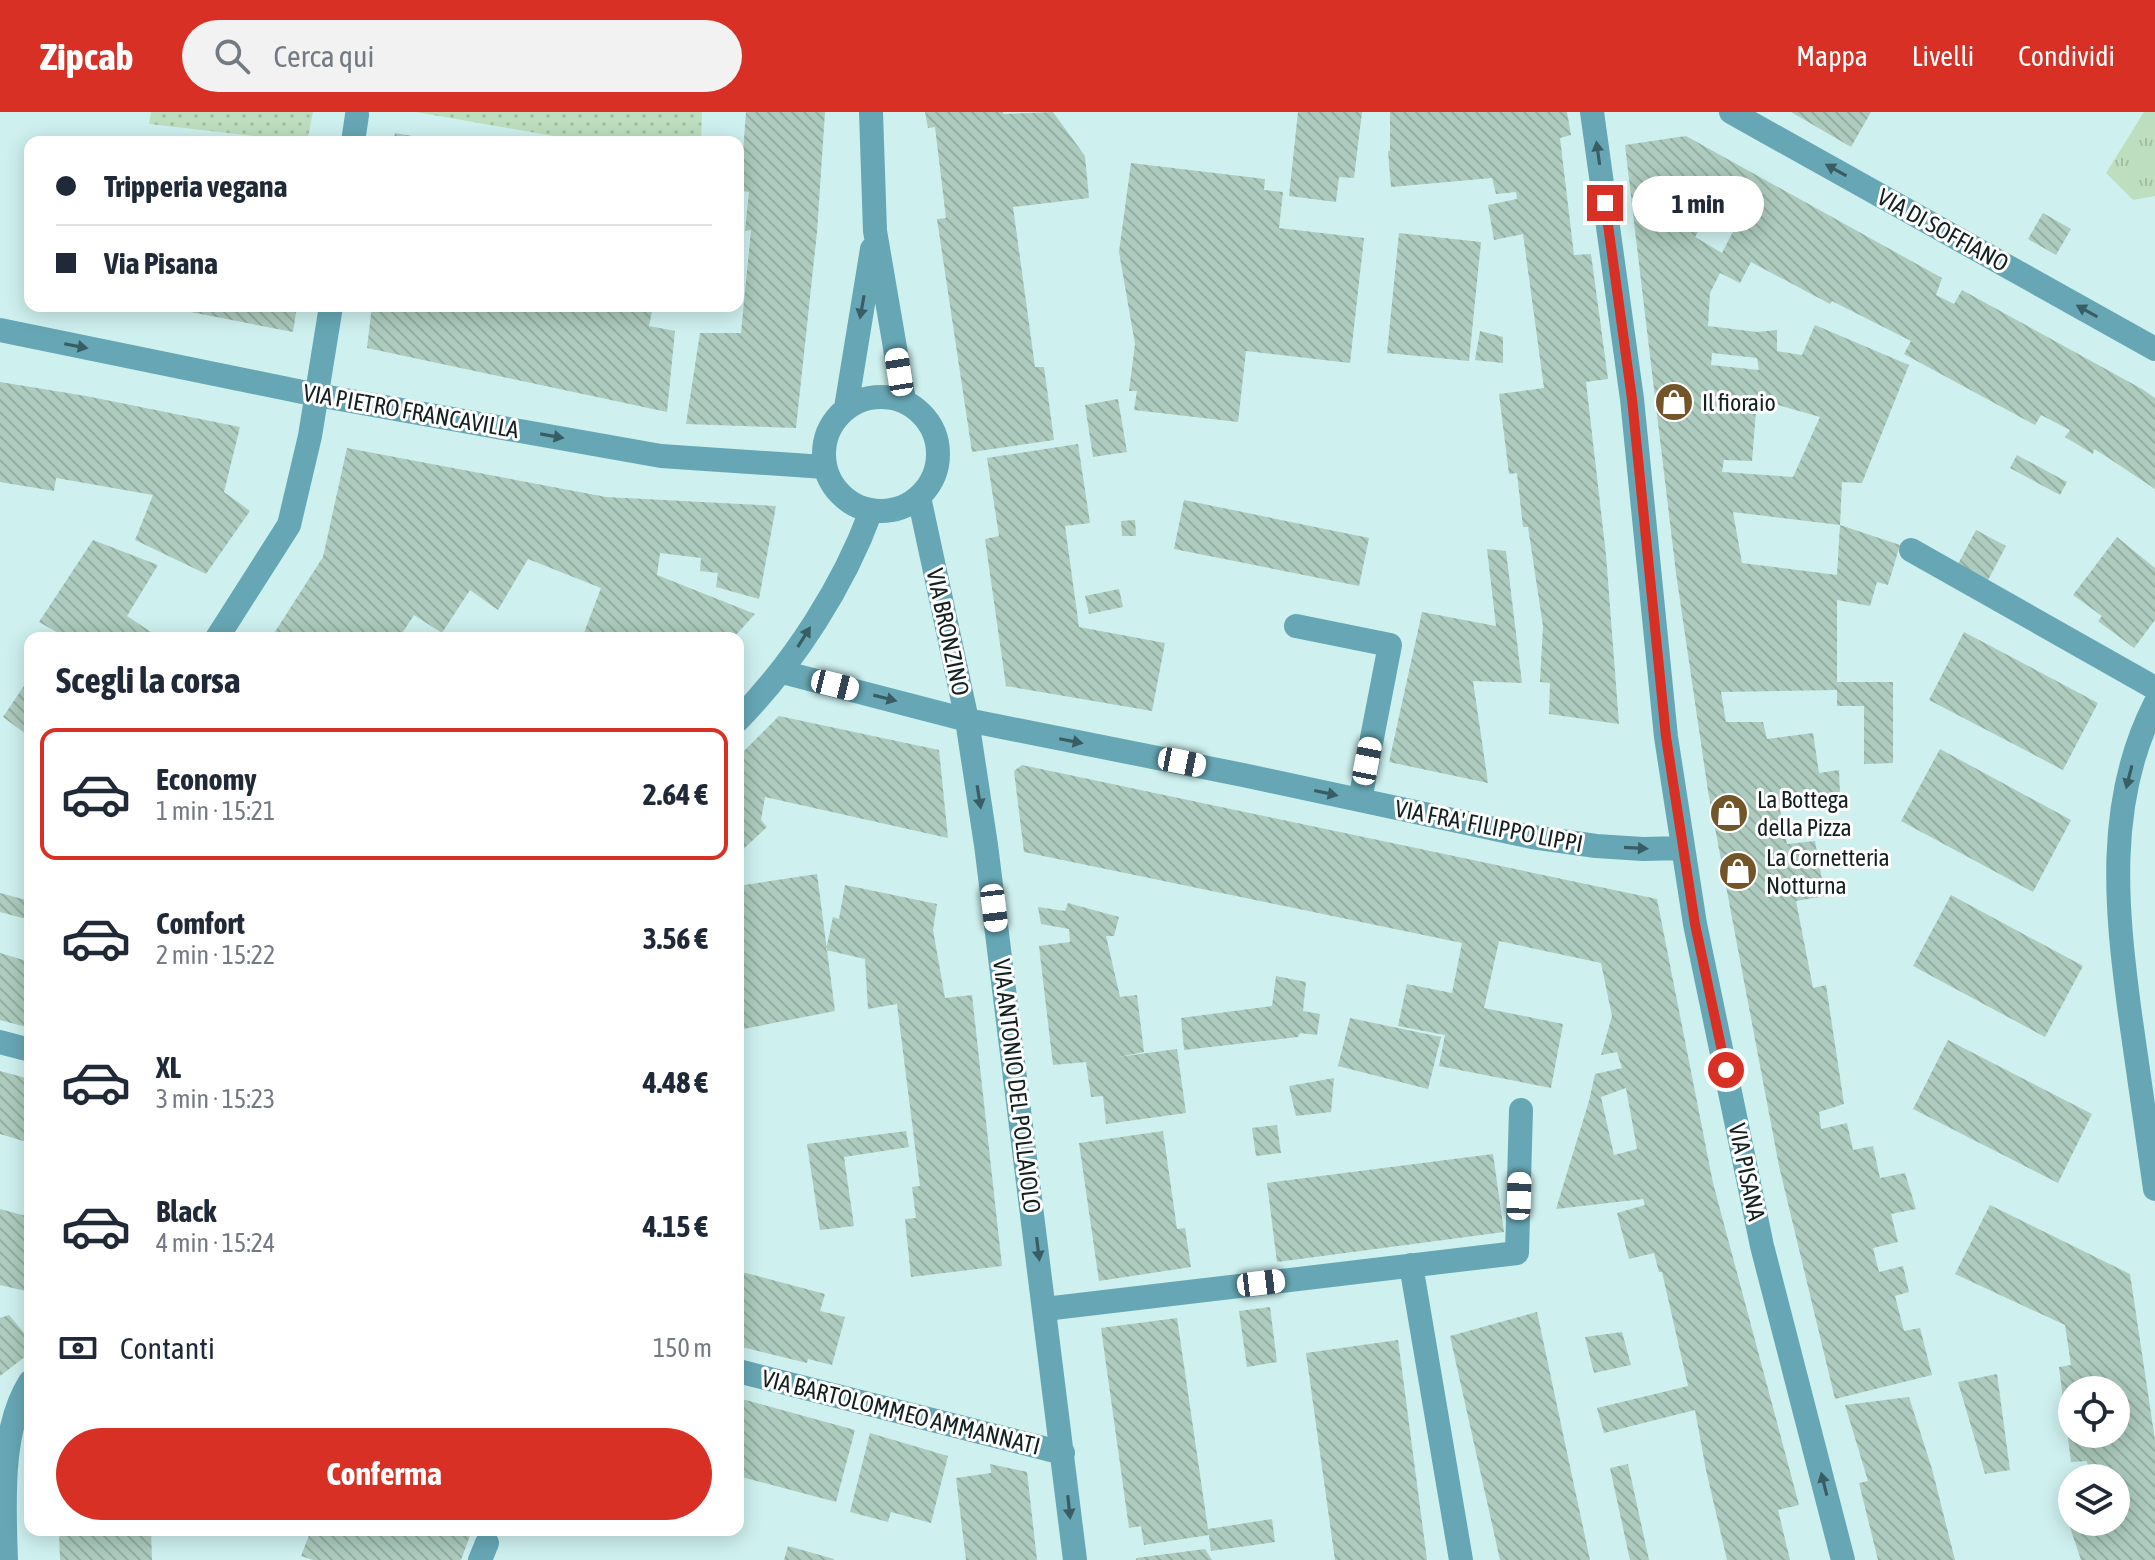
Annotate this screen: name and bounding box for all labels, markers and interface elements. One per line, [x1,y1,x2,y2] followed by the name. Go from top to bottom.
[182,20,742,92] search box
[210,34,254,78] icon: search
[40,35,134,78] text: Zipcab
[274,39,374,73] text: Cerca qui
[1796,40,1868,72] text: Mappa
[1912,40,1974,72] text: Livelli
[2018,40,2115,72] text: Condividi
[1591,141,1604,166] one-way arrow
[1824,164,1847,177] one-way arrow
[104,169,287,203] text: Tripperia vegana
[1633,175,1765,231] callout: 1 min
[1873,183,2013,277] street label: VIA DI SOFFIANO
[1587,185,1623,221] route end
[1671,189,1725,219] text: 1 min
[104,246,218,280] text: Via Pisana
[855,295,867,320] one-way arrow
[2076,304,2098,318] one-way arrow
[64,340,89,353] one-way arrow
[883,346,915,398] car
[301,379,521,443] street label: VIA PIETRO FRANCAVILLA
[1653,381,1695,423] shop icon: Il fioraio
[1702,389,1776,416] place label: Il fioraio
[540,431,565,443] one-way arrow
[921,566,975,698] street label: VIA BRONZINO
[797,626,811,648] one-way arrow
[56,659,241,701] text: Scegli la corsa
[809,668,861,702] car
[872,693,897,705] one-way arrow
[1059,735,1084,747] one-way arrow
[1351,735,1383,787] car
[1156,746,1208,778] car
[60,758,132,830] icon: car
[156,762,257,796] text: Economy
[2122,765,2134,790] one-way arrow
[643,777,708,811] text: 2.64 €
[973,785,986,810] one-way arrow
[1757,786,1852,841] place label: La Bottega della Pizza
[1313,787,1338,799] one-way arrow
[1708,792,1750,834] shop icon: La Bottega della Pizza
[1393,795,1585,857] street label: VIA FRA' FILIPPO LIPPI
[156,796,275,826] text: 1 min · 15:21
[1624,842,1649,855] one-way arrow
[1766,844,1890,899] place label: La Cornetteria Notturna
[1717,850,1759,892] shop icon: La Cornetteria Notturna
[979,883,1009,933] car
[60,902,132,974] icon: car
[156,906,245,940] text: Comfort
[643,921,708,955] text: 3.56 €
[156,940,275,970] text: 2 min · 15:22
[988,957,1046,1215] street label: VIA ANTONIO DEL POLLAIOLO
[60,1046,132,1118] icon: car
[156,1050,181,1084] text: XL
[1708,1052,1744,1088] route start
[643,1065,708,1099] text: 4.48 €
[156,1084,275,1114] text: 3 min · 15:23
[1724,1121,1771,1223] street label: VIA PISANA
[1506,1172,1532,1220] car
[60,1190,132,1262] icon: car
[156,1194,216,1228] text: Black
[643,1209,708,1243] text: 4.15 €
[156,1228,275,1258] text: 4 min · 15:24
[1031,1237,1044,1262] one-way arrow
[1236,1268,1286,1298] car
[56,1326,100,1370] icon: cash
[120,1331,215,1365] text: Contanti
[653,1333,712,1363] text: 150 m
[759,1364,1043,1460] street label: VIA BARTOLOMMEO AMMANNATI
[2058,1376,2130,1536] map controls
[2058,1376,2130,1448] button: locate
[56,1428,712,1520] button: Conferma
[2058,1464,2130,1536] button: layers
[1817,1472,1829,1497] one-way arrow
[1063,1495,1076,1520] one-way arrow

